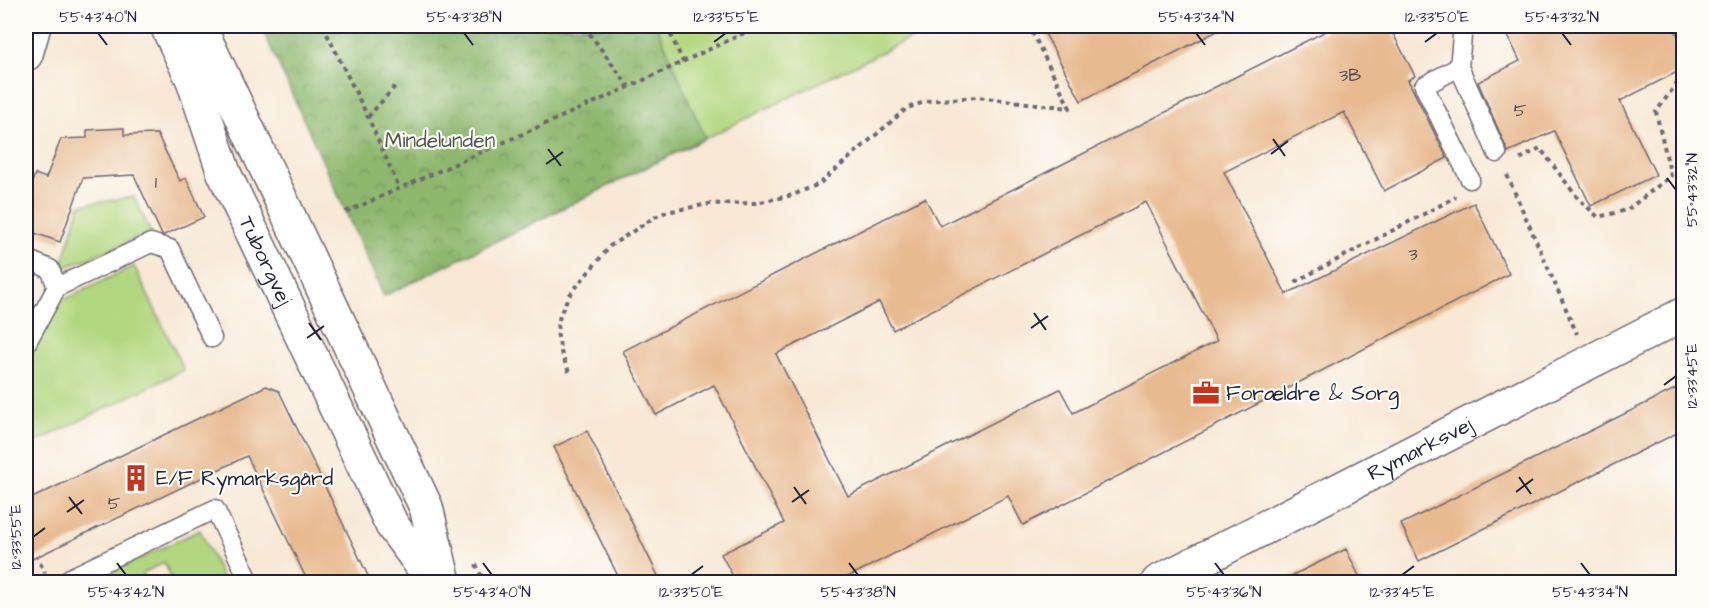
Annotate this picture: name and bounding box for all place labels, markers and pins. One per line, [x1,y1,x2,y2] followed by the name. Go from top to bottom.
[1191,378,1221,408] office icon: Forældre & Sorg
[1226,379,1399,410] place label: Forældre & Sorg
[121,463,151,493] building icon: E/F Rymarksgård
[156,464,334,495] place label: E/F Rymarksgård

